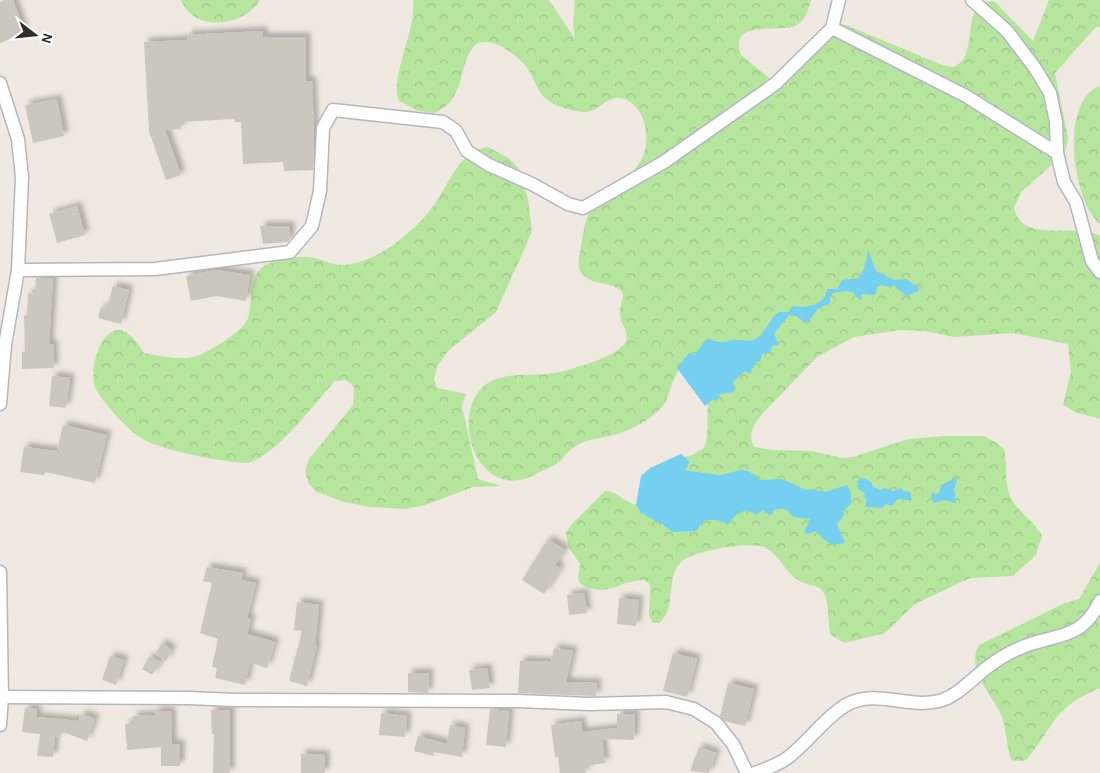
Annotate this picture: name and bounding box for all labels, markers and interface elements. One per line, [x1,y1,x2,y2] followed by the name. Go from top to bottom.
[10,10,60,60] north arrow
[38,32,55,45] text: N

